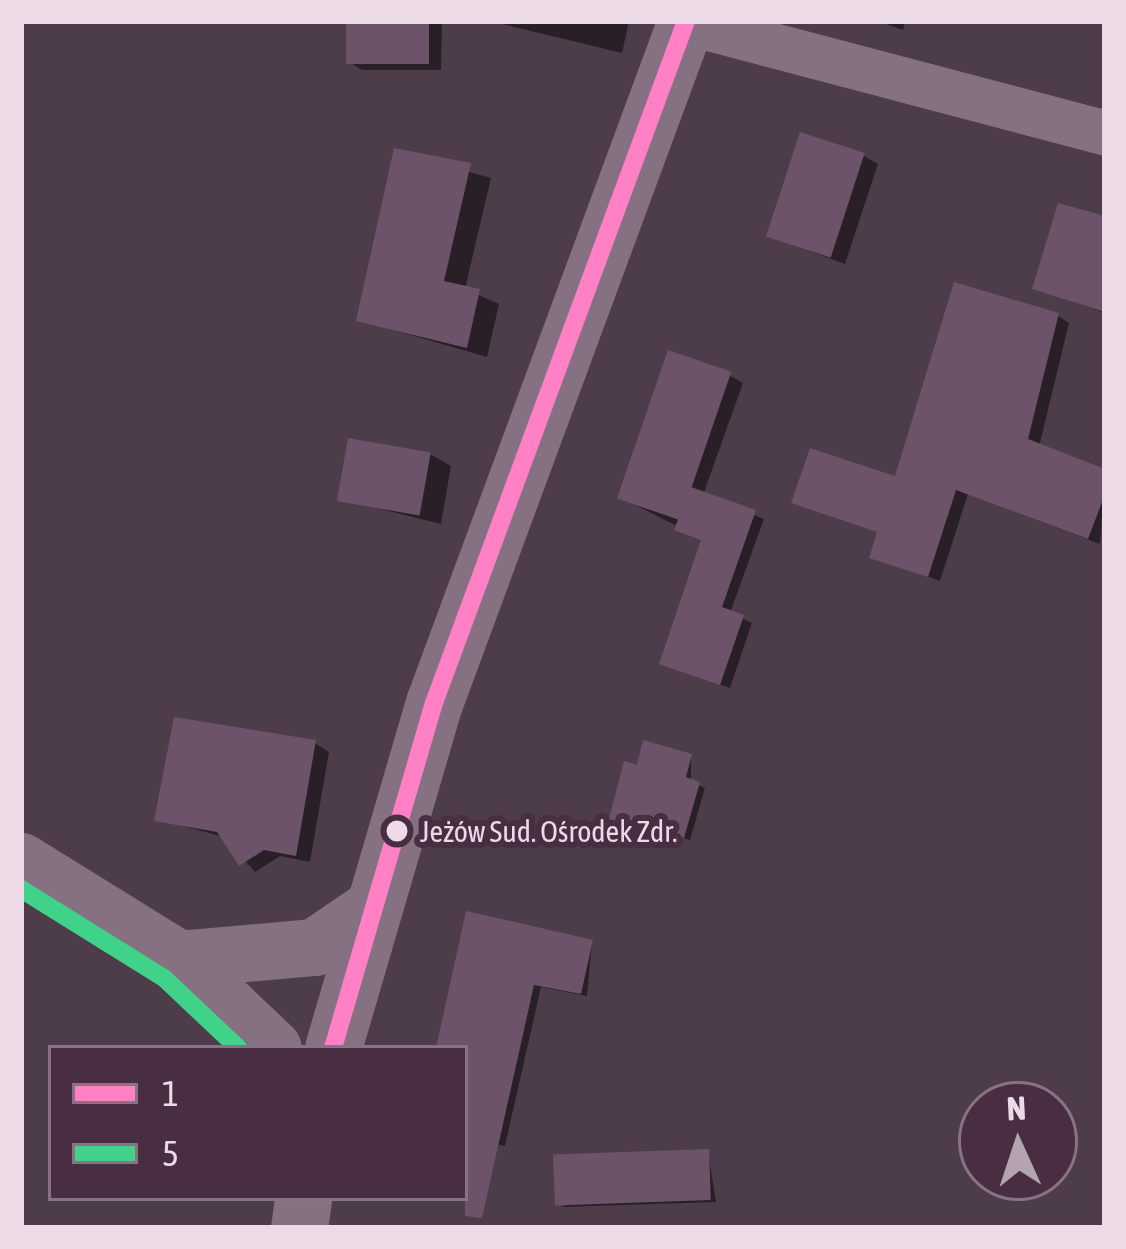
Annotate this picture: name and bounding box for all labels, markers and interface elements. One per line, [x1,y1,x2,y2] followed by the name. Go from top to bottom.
[420,813,677,849] place label: Jeżów Sud. Ośrodek Zdr.
[386,820,408,842] marker: Jeżów Sud. Ośrodek Zdr.
[48,1045,468,1201] legend
[162,1072,179,1114] text: 1
[958,1081,1078,1201] north arrow
[1006,1089,1027,1128] text: N
[162,1132,179,1174] text: 5

